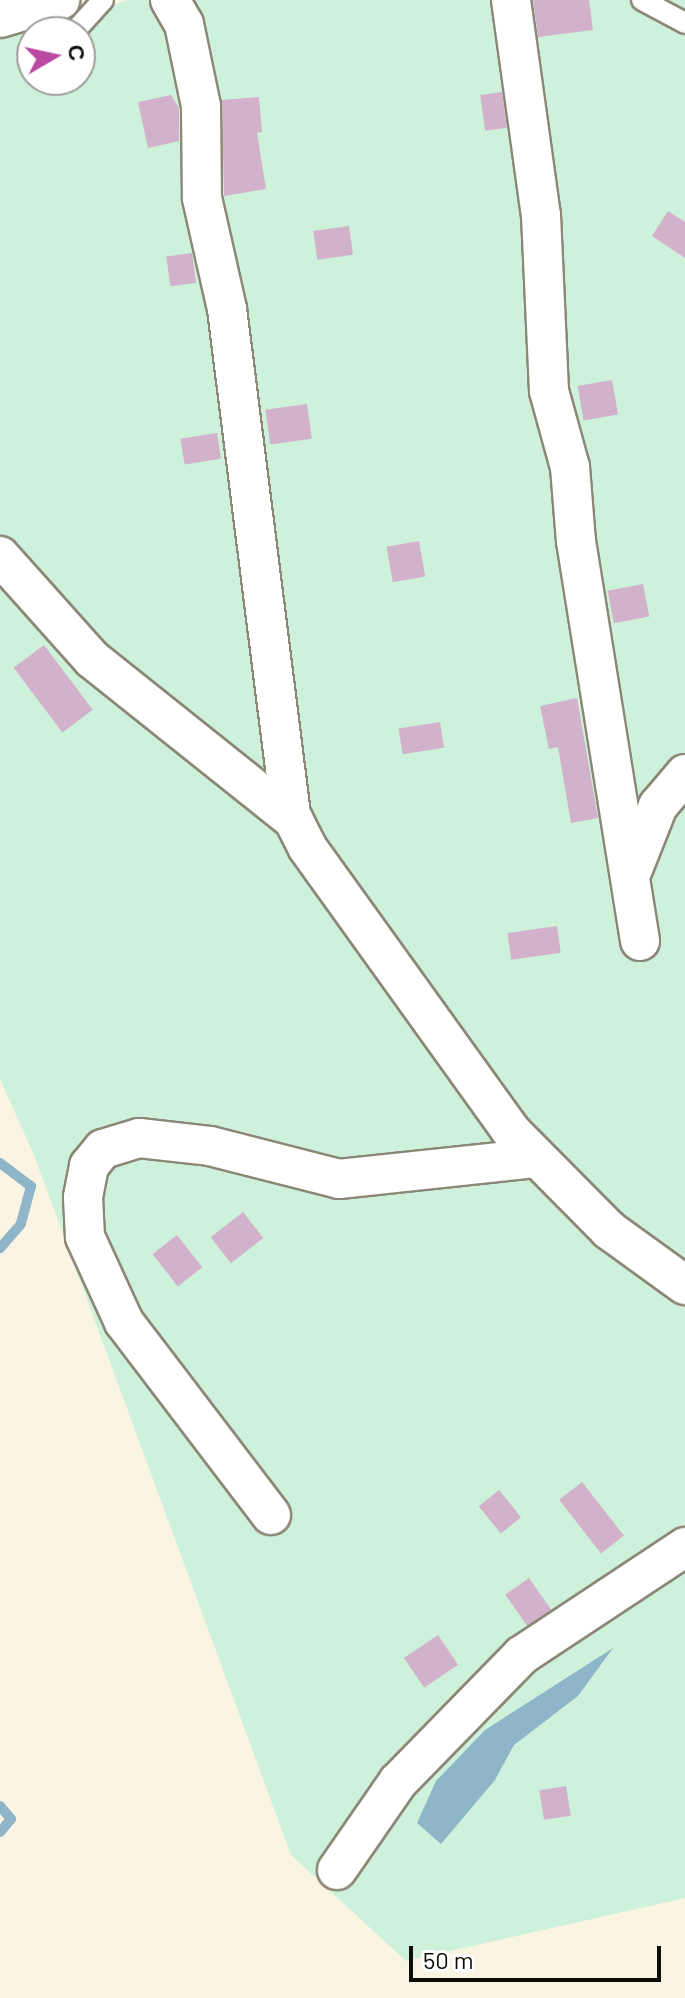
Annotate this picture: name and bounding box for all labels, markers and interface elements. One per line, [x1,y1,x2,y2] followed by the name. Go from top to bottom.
[16,16,96,96] north arrow
[64,43,92,62] text: С
[413,1930,665,1980] scale bar
[423,1945,474,1974] text: 50 m

